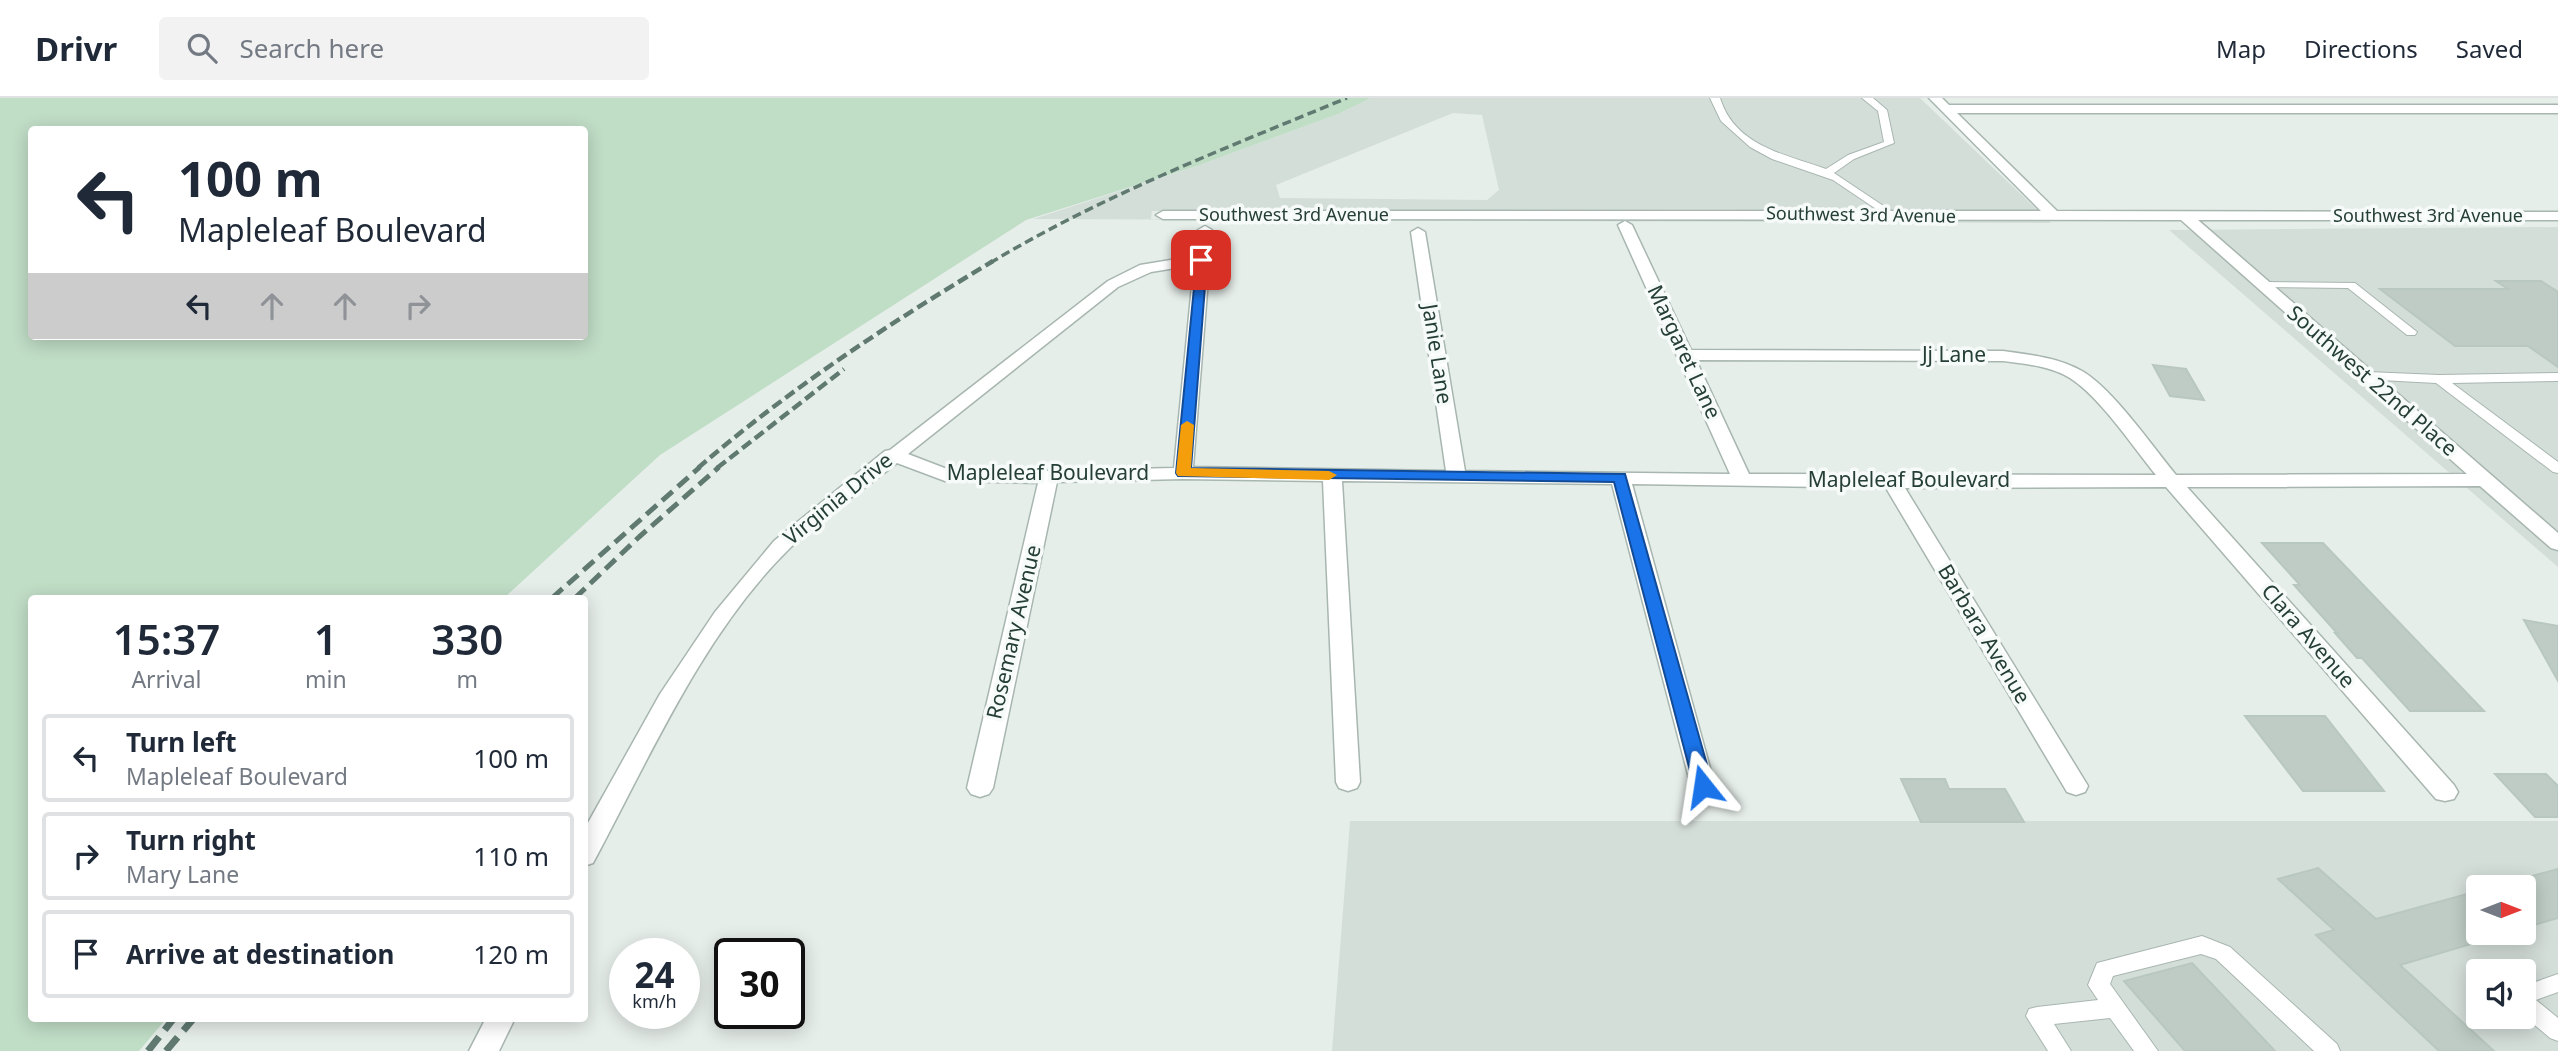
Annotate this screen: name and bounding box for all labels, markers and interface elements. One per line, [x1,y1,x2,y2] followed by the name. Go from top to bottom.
[159,17,649,80] search box
[35,26,117,71] text: Drivr
[183,29,221,67] icon: search
[239,30,384,66] text: Search here
[2216,32,2266,65] text: Map
[2304,32,2418,65] text: Directions
[2456,32,2523,65] text: Saved
[178,145,323,211] text: 100 m
[63,154,154,245] icon: left
[1766,200,1956,228] street label: Southwest 3rd Avenue
[1199,202,1389,226] street label: Southwest 3rd Avenue
[2333,203,2523,227] street label: Southwest 3rd Avenue
[178,208,487,251] text: Mapleleaf Boulevard
[1171,230,1231,290] pin
[1182,241,1220,279] icon: arrive
[1642,280,1728,423] street label: Margaret Lane
[180,287,218,325] icon: left
[253,287,291,325] icon: ahead
[326,287,364,325] icon: ahead
[399,287,437,325] icon: right
[2282,299,2464,462] street label: Southwest 22nd Place
[1416,300,1460,406] street label: Janie Lane
[1920,340,1986,368] street label: Jj Lane
[777,446,898,551] street label: Virginia Drive
[947,458,1149,486] street label: Mapleleaf Boulevard
[1808,465,2010,493] street label: Mapleleaf Boulevard
[979,542,1047,721] street label: Rosemary Avenue
[1932,559,2038,708] street label: Barbara Avenue
[2256,577,2362,693] street label: Clara Avenue
[113,610,220,667] text: 15:37
[314,610,338,667] text: 1
[431,610,503,667] text: 330
[131,663,202,695] text: Arrival
[305,663,347,695] text: min
[457,663,478,695] text: m
[126,724,237,760] text: Turn left
[67,739,105,777] icon: left
[473,740,549,776] text: 100 m
[1666,749,1740,823] position arrow
[126,760,348,792] text: Mapleleaf Boulevard
[126,822,256,858] text: Turn right
[67,837,105,875] icon: right
[473,838,549,874] text: 110 m
[126,858,239,890] text: Mary Lane
[2466,875,2536,945] north arrow
[2466,875,2536,1029] map controls
[67,935,105,973] icon: arrive
[126,936,395,972] text: Arrive at destination
[473,936,549,972] text: 120 m
[714,938,805,1029] speed limit sign: 30
[634,951,675,998] text: 24
[2466,959,2536,1029] button: sound
[632,989,677,1013] text: km/h

